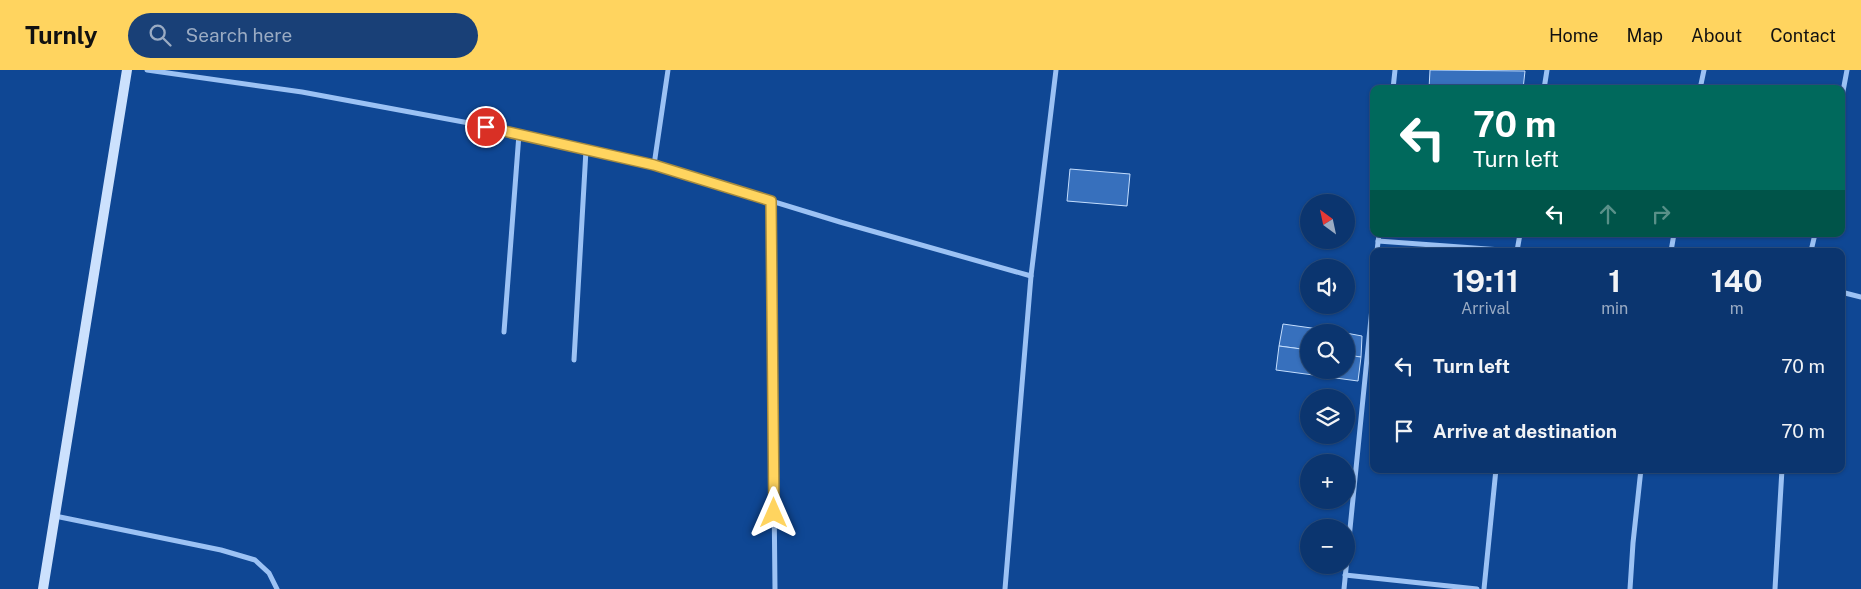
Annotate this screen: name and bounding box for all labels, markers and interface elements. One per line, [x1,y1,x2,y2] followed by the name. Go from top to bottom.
[128,13,478,58] search box
[25,21,98,49] text: Turnly
[146,21,174,49] icon: search
[186,24,292,46] text: Search here
[1549,25,1599,46] text: Home
[1627,25,1663,46] text: Map
[1691,25,1742,46] text: About
[1770,25,1836,46] text: Contact
[1473,104,1556,145] text: 70 m
[1390,105,1455,170] icon: left
[465,106,507,148] pin
[472,113,500,141] icon: arrive
[1473,146,1559,172] text: Turn left
[1300,194,1355,249] north arrow
[1300,194,1355,574] map controls
[1541,200,1569,228] icon: left
[1594,200,1622,228] icon: ahead
[1647,200,1675,228] icon: right
[1300,259,1355,314] button: sound
[1452,263,1519,299] text: 19:11
[1608,263,1621,299] text: 1
[1711,263,1763,299] text: 140
[1461,299,1510,318] text: Arrival
[1601,299,1628,318] text: min
[1730,299,1744,318] text: m
[1300,324,1355,379] button: search
[1390,352,1418,380] icon: left
[1433,355,1510,377] text: Turn left
[1781,355,1825,377] text: 70 m
[1300,389,1355,444] button: layers
[1390,417,1418,445] icon: arrive
[1433,420,1617,442] text: Arrive at destination
[1781,420,1825,442] text: 70 m
[1300,454,1355,509] button: +
[747,486,799,538] position arrow
[1300,519,1355,574] button: −

